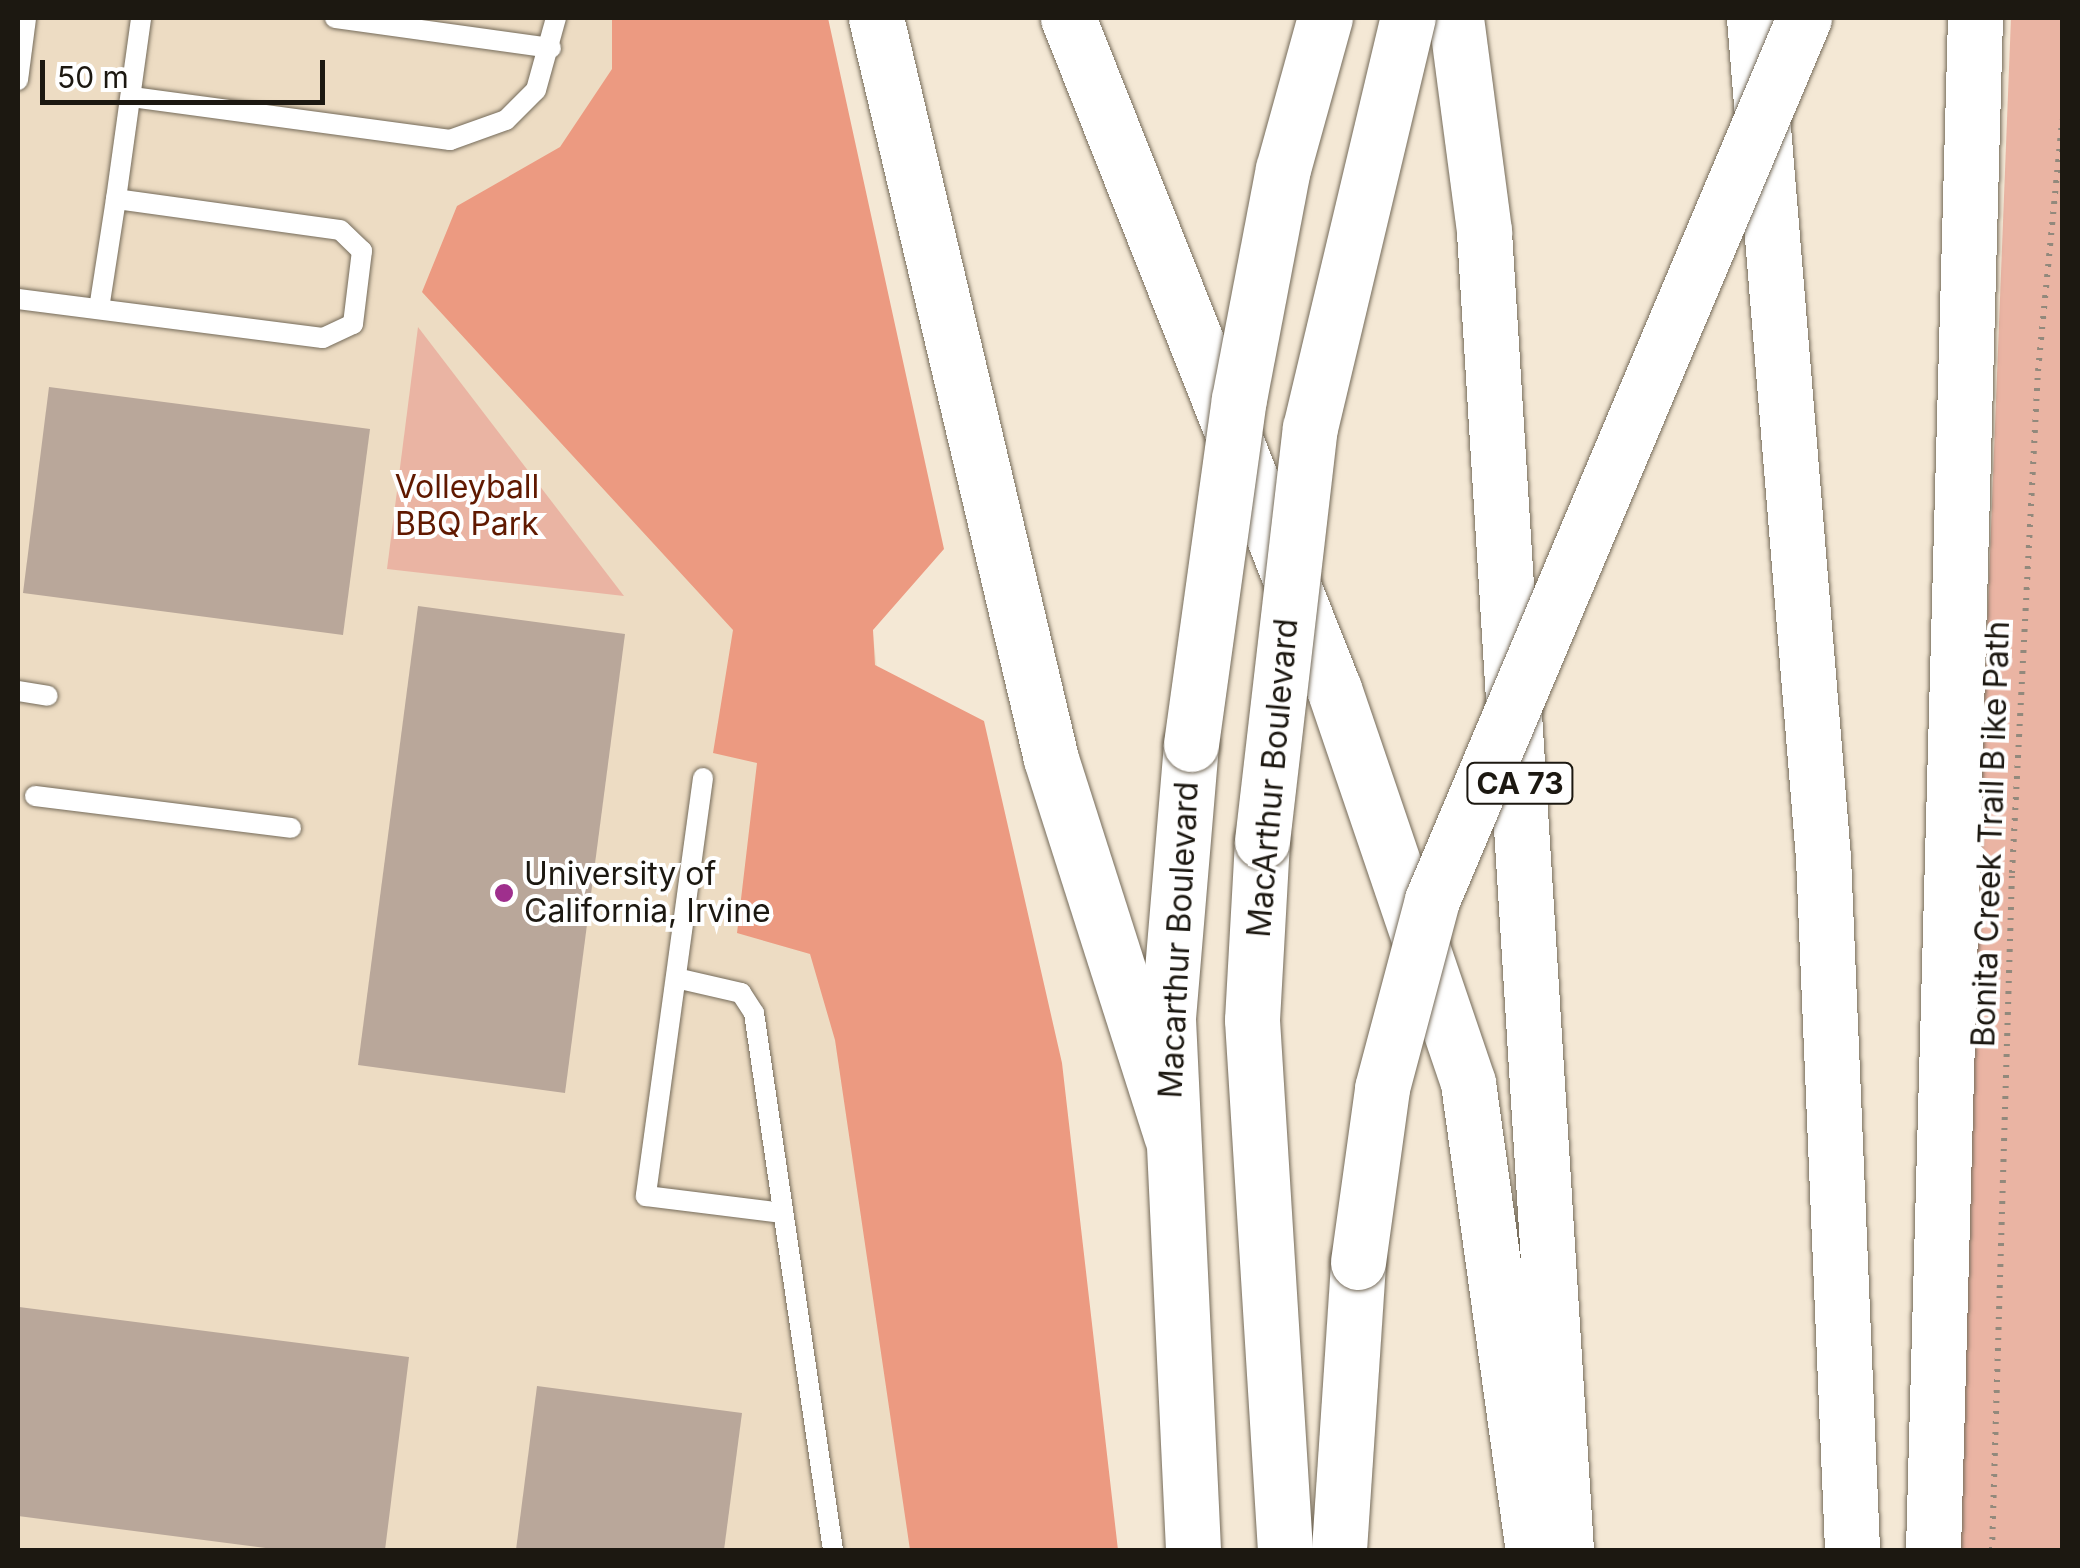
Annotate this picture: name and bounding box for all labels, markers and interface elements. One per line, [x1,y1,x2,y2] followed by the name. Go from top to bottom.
[45,40,330,102] scale bar
[57,59,129,95] text: 50 m
[395,469,539,544] park label: Volleyball BBQ Park
[1240,617,1306,939] street label: MacArthur Boulevard
[1964,620,2018,1048] street label: Bonita Creek Trail B ike Path
[1465,758,1575,808] road number: CA 73
[1152,781,1206,1099] street label: Macarthur Boulevard
[524,856,771,931] place label: University of California, Irvine
[493,882,515,904] marker: University of California, Irvine

